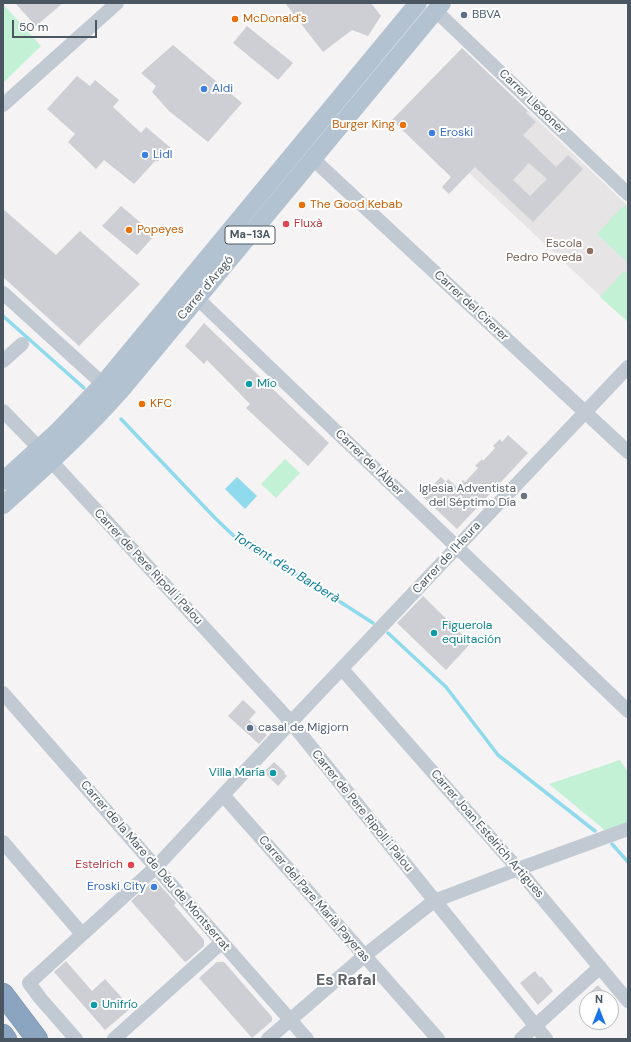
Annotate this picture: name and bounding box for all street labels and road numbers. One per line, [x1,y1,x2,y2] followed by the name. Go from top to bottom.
[496,67,568,137] street label: Carrer Lledoner
[225,226,275,244] road number: Ma-13A
[175,253,237,323] street label: Carrer d'Aragó
[431,268,511,344] street label: Carrer del Cirerer
[332,427,406,499] street label: Carrer de l'Àlber
[91,506,205,628] street label: Carrer de Pere Ripoll i Palou
[410,519,484,597] street label: Carrer de l'Heura
[308,747,416,875] street label: Carrer de Pere Ripoll i Palou
[427,767,547,901] street label: Carrer Joan Estelrich Artigues
[77,778,233,954] street label: Carrer de la Mare de Déu de Montserrat
[255,833,373,965] street label: Carrer del Pare Marià Payeras

